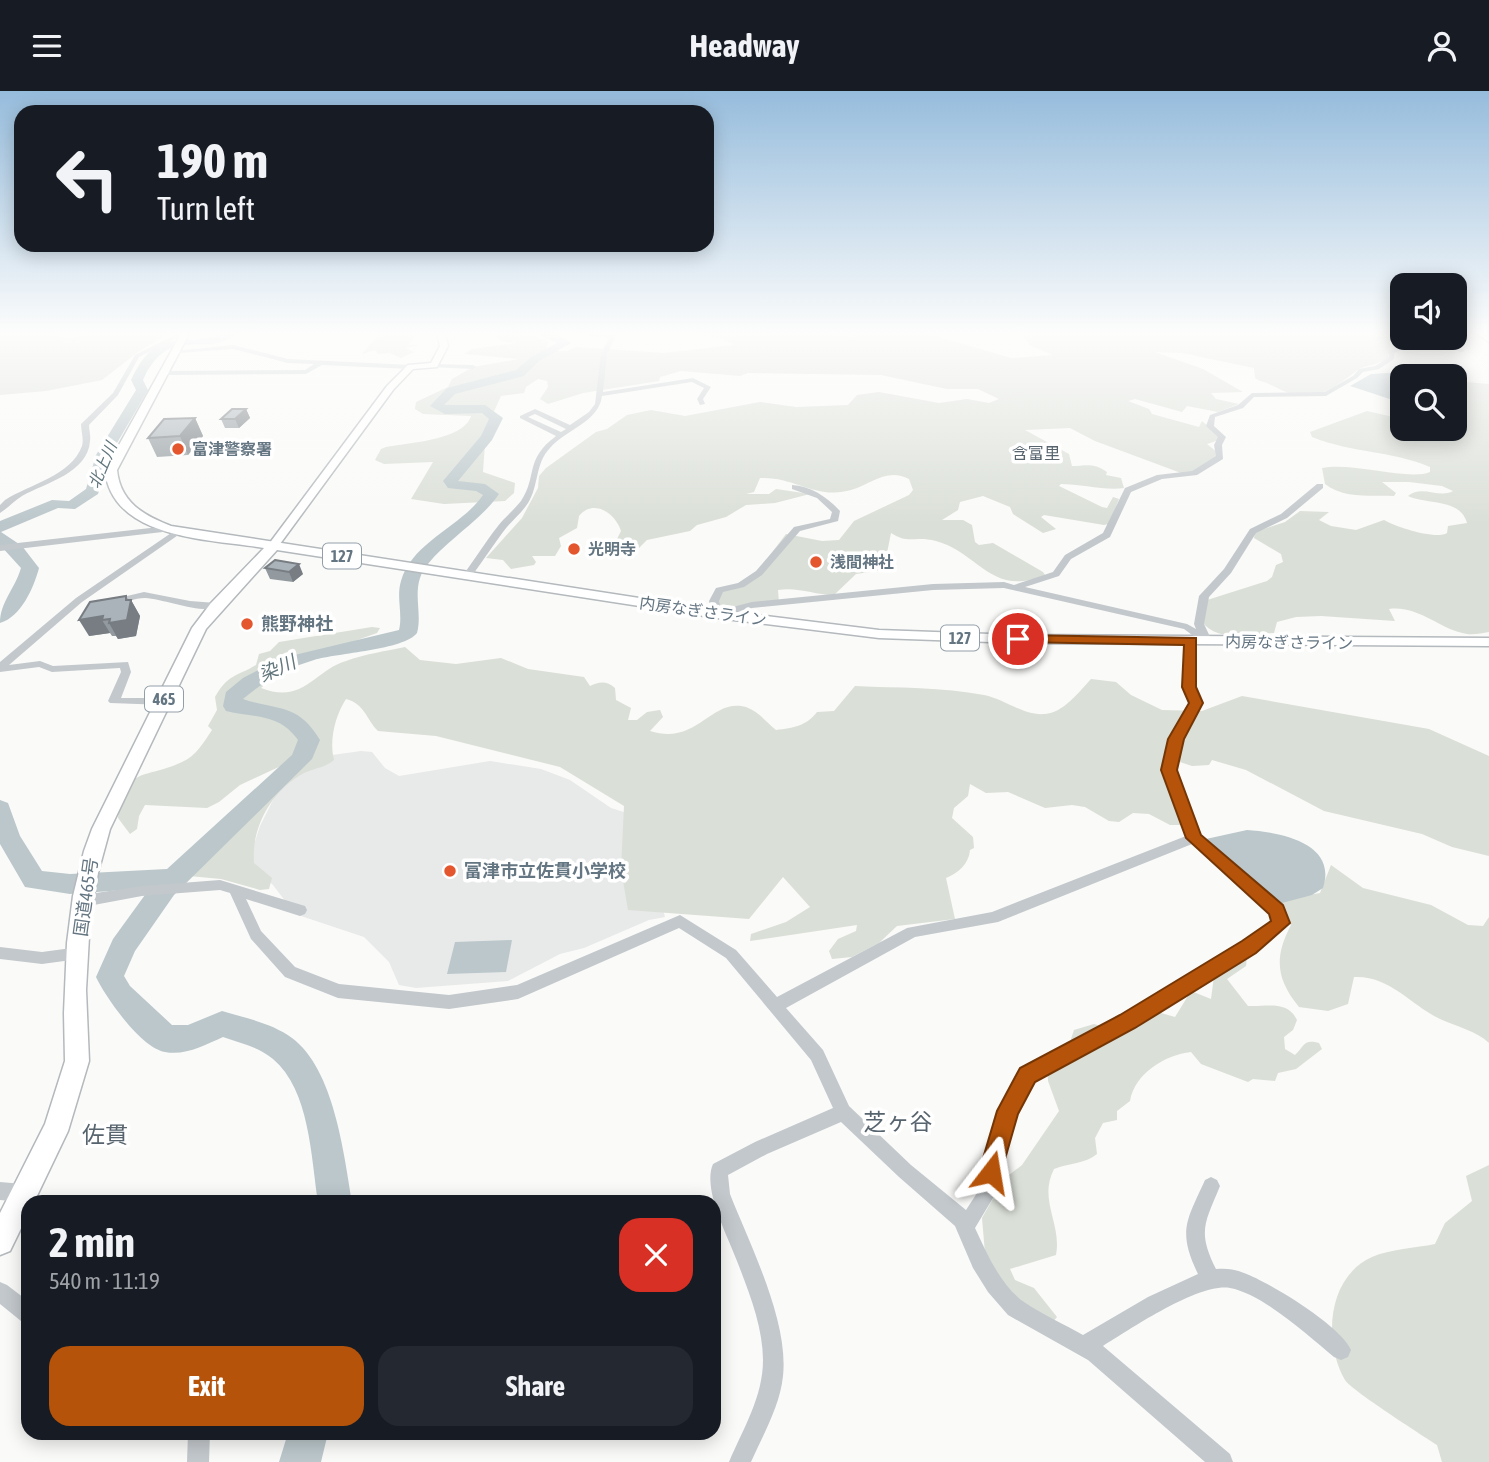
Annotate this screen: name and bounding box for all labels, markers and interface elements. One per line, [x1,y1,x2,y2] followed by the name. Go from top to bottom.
[28,27,66,65] icon: menu
[689,27,800,64] text: Headway
[1423,27,1461,65] icon: person
[157,132,268,188] text: 190 m
[42,133,133,224] icon: left
[157,190,255,227] text: Turn left
[1390,273,1467,441] map controls
[1390,273,1467,350] button: sound
[1390,364,1467,441] button: search
[84,438,120,491] water label: 北上川
[192,440,272,458] place label: 富津警察署
[170,441,186,457] marker: 富津警察署
[1012,444,1060,462] district label: 含富里
[588,540,636,558] place label: 光明寺
[566,541,582,557] marker: 光明寺
[323,543,361,569] road number: 127
[830,553,894,571] place label: 浅間神社
[808,554,824,570] marker: 浅間神社
[638,593,768,629] street label: 内房なぎさライン
[988,609,1048,669] pin
[261,613,333,634] place label: 熊野神社
[239,616,255,632] marker: 熊野神社
[999,620,1037,658] icon: arrive
[941,625,979,651] road number: 127
[1225,632,1353,652] street label: 内房なぎさライン
[255,649,301,686] water label: 染川
[145,687,183,712] road number: 465
[70,856,101,938] street label: 国道465号
[464,860,626,881] place label: 富津市立佐貫小学校
[442,863,458,879] marker: 富津市立佐貫小学校
[864,1109,933,1135] district label: 芝ヶ谷
[82,1122,128,1148] district label: 佐貫
[954,1135,1028,1209] position arrow
[49,1218,135,1266] text: 2 min
[619,1218,693,1292] button: close
[49,1268,160,1294] text: 540 m · 11:19
[49,1346,364,1426] button: Exit
[378,1346,693,1426] button: Share

